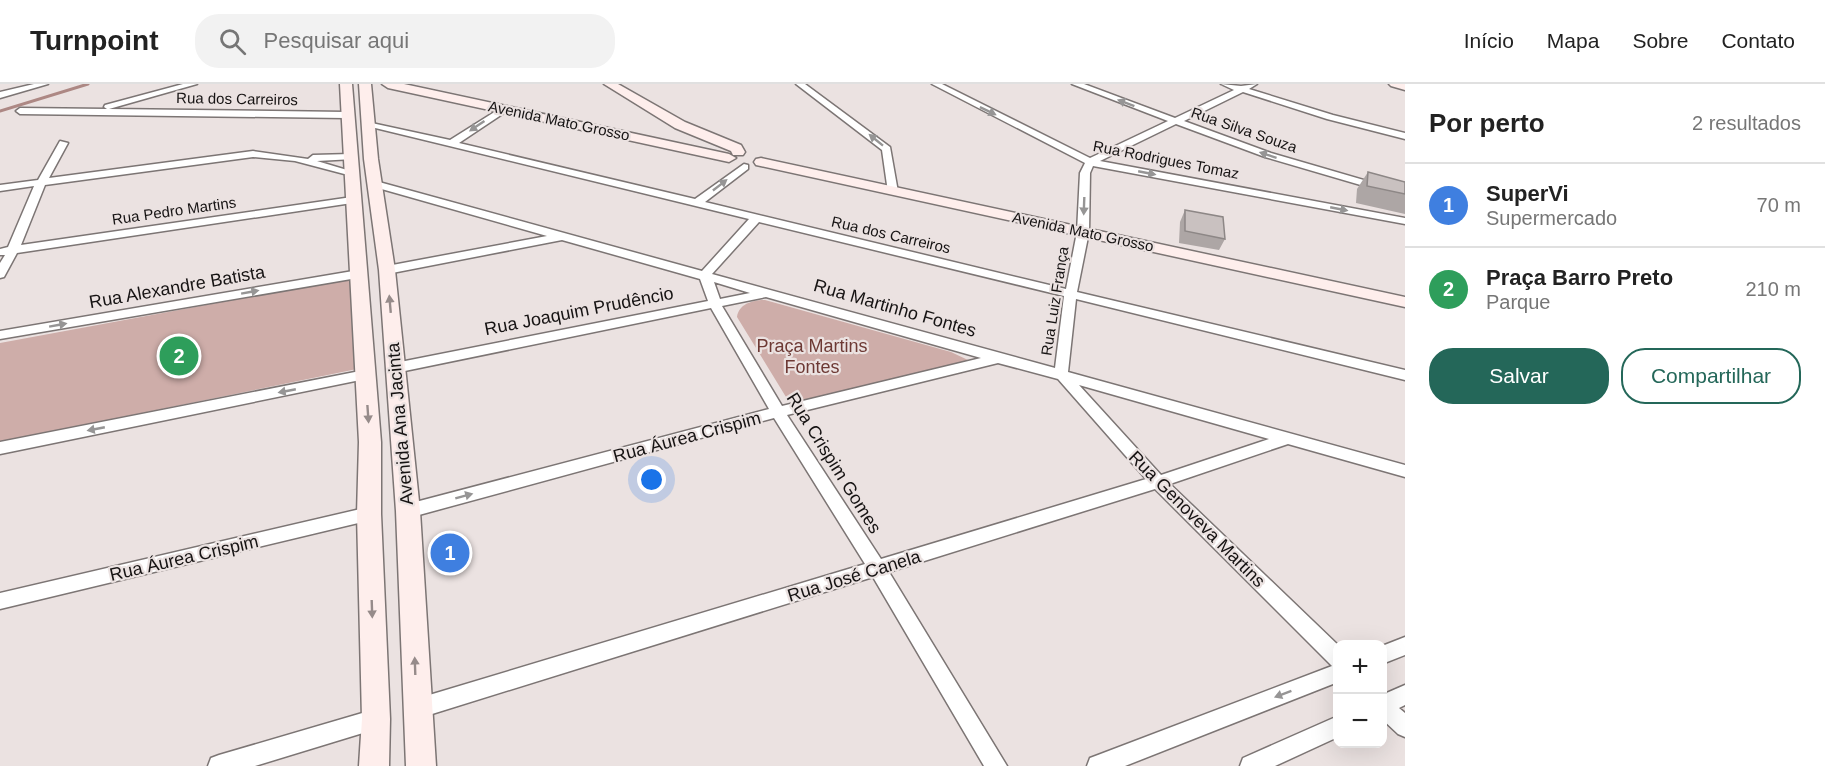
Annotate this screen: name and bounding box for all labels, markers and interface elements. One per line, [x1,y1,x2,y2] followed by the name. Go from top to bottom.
[195,14,615,68] search box
[30,25,159,56] text: Turnpoint
[216,25,249,58] icon: search
[264,28,409,53] text: Pesquisar aqui
[1464,29,1514,52] text: Início
[1547,29,1599,52] text: Mapa
[1632,29,1688,52] text: Sobre
[1721,29,1795,52] text: Contato
[176,89,298,108] street label: Rua dos Carreiros
[487,97,631,144] street label: Avenida Mato Grosso
[1117,98,1135,107] one-way arrow
[1189,103,1300,156] street label: Rua Silva Souza
[979,107,996,116] one-way arrow
[1429,108,1545,138] text: Por perto
[1692,112,1801,134] text: 2 resultados
[470,120,486,132] one-way arrow
[868,133,884,146] one-way arrow
[1092,137,1240,182] street label: Rua Rodrigues Tomaz
[1259,150,1277,159] one-way arrow
[1138,169,1157,178] one-way arrow
[712,178,728,191] one-way arrow
[1486,181,1569,206] text: SuperVi
[111,193,237,228] street label: Rua Pedro Martins
[1443,194,1454,216] text: 1
[1757,194,1801,216] text: 70 m
[1079,197,1089,216] one-way arrow
[1330,205,1349,214] one-way arrow
[1486,207,1617,229] text: Supermercado
[1011,208,1155,255] street label: Avenida Mato Grosso
[830,213,952,256] street label: Rua dos Carreiros
[1038,245,1072,357] street label: Rua Luiz França
[88,262,267,312] street label: Rua Alexandre Batista
[1486,265,1673,290] text: Praça Barro Preto
[811,275,979,341] street label: Rua Martinho Fontes
[1443,278,1454,300] text: 2
[1745,278,1801,300] text: 210 m
[483,283,675,339] street label: Rua Joaquim Prudêncio
[241,288,260,297] one-way arrow
[1486,291,1551,313] text: Parque
[385,294,395,313] one-way arrow
[48,320,67,329] one-way arrow
[160,334,198,378] pin: 2
[756,336,868,377] park label: Praça Martins Fontes
[383,341,417,506] street label: Avenida Ana Jacinta
[1429,348,1609,404] button: Salvar
[1621,348,1801,404] button: Compartilhar
[278,387,297,396] one-way arrow
[783,389,885,537] street label: Rua Crispim Gomes
[363,405,373,424] one-way arrow
[611,408,763,466] street label: Rua Áurea Crispim
[86,425,105,434] one-way arrow
[1125,447,1269,591] street label: Rua Genoveva Martins
[637,465,666,494] your location
[455,491,473,501] one-way arrow
[430,530,470,576] pin: 1
[108,531,260,585] street label: Rua Áurea Crispim
[785,546,924,606] street label: Rua José Canela
[367,600,377,619] one-way arrow
[1333,640,1387,748] map controls
[1333,640,1387,694] button: +
[410,656,419,675] one-way arrow
[1274,690,1292,699] one-way arrow
[1333,694,1387,748] button: −

